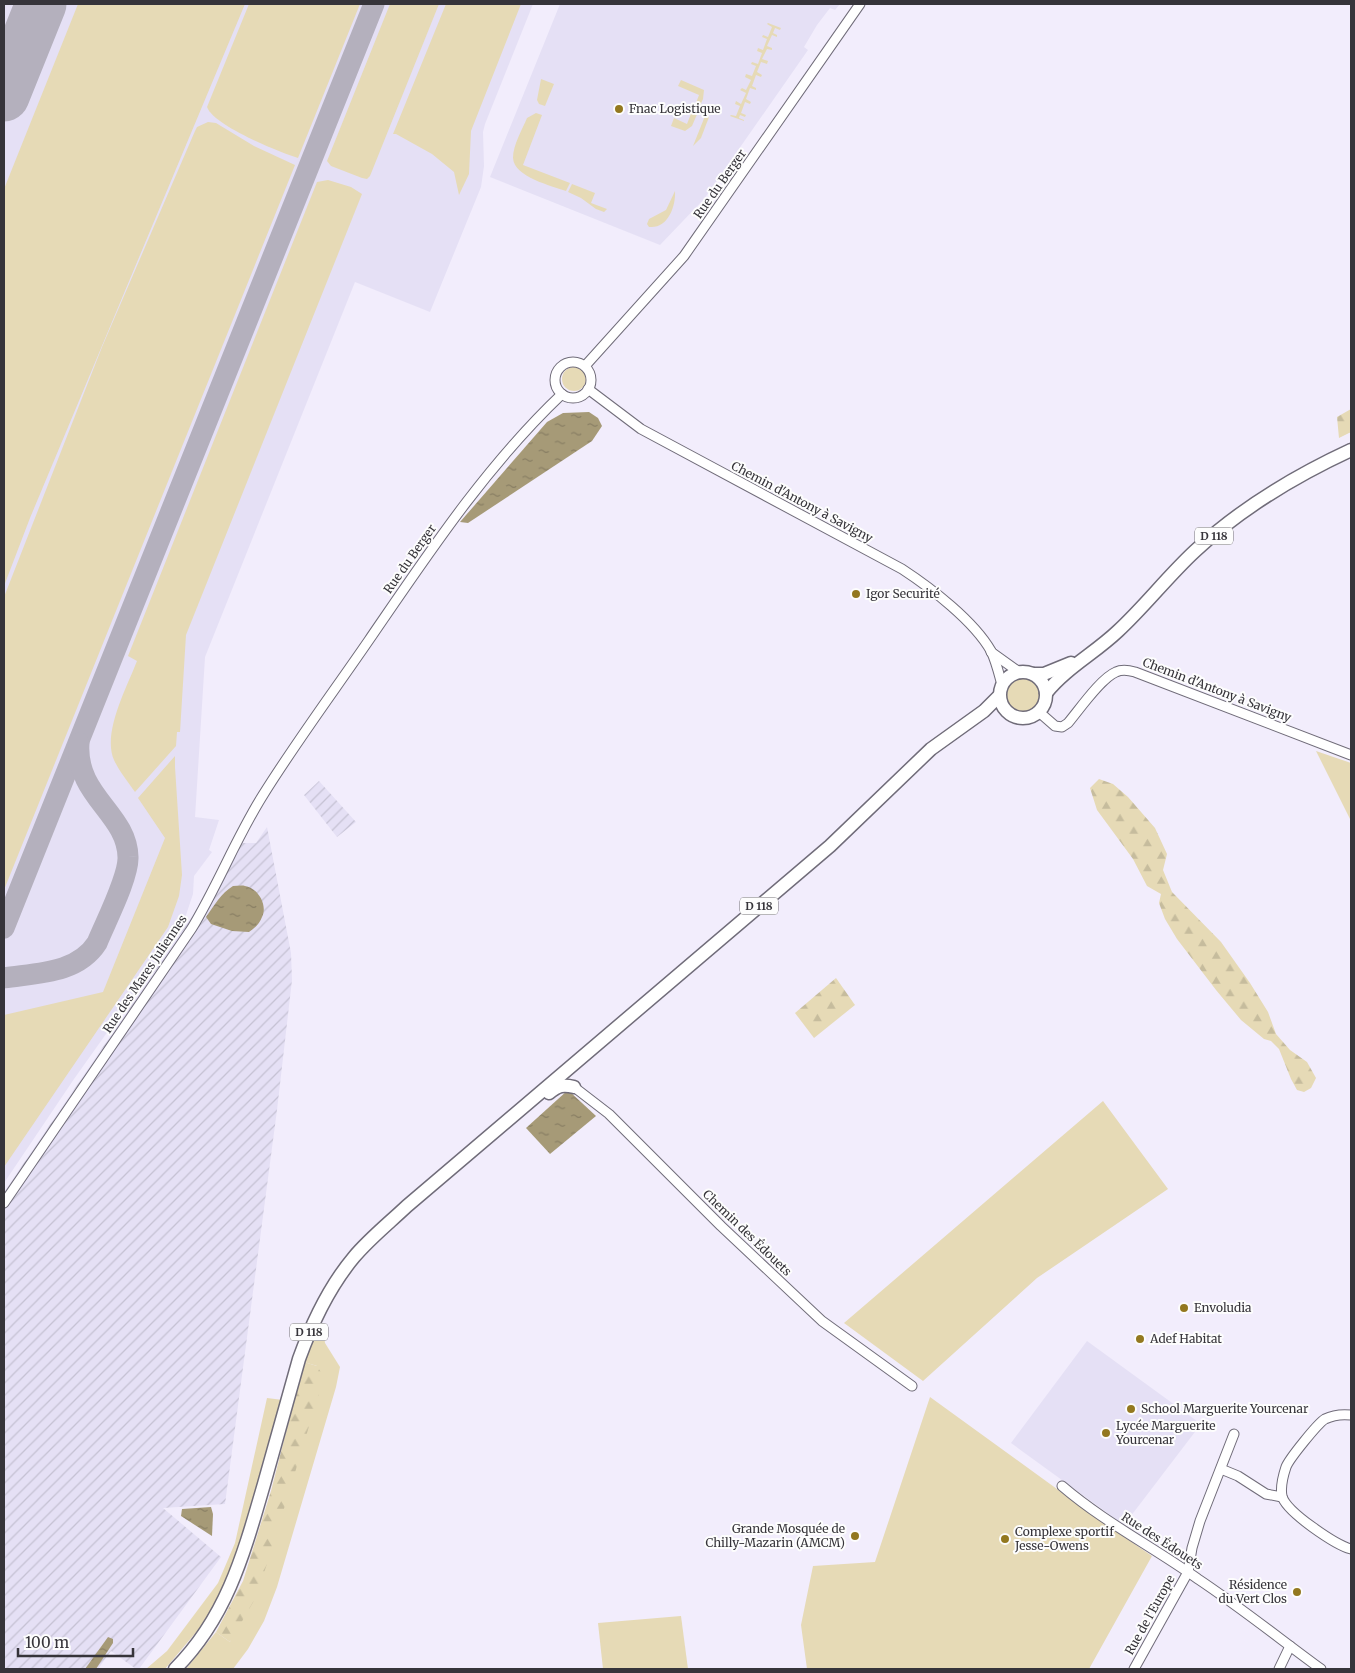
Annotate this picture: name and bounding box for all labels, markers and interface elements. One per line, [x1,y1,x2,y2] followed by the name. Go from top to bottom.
[629,101,721,116] place label: Fnac Logistique
[613,103,625,115] marker: Fnac Logistique
[690,146,749,221] street label: Rue du Berger
[729,458,876,545] street label: Chemin d'Antony à Savigny
[380,521,439,596] street label: Rue du Berger
[1195,528,1233,544] road number: D 118
[866,586,940,601] place label: Igor Securité
[850,588,862,600] marker: Igor Securité
[1141,654,1294,725] street label: Chemin d'Antony à Savigny
[740,898,778,914] road number: D 118
[99,912,190,1036] street label: Rue des Mares Juliennes
[700,1186,795,1279] street label: Chemin des Édouets
[1194,1300,1252,1315] place label: Envoludia
[1178,1302,1190,1314] marker: Envoludia
[290,1324,328,1340] road number: D 118
[1149,1331,1222,1346] place label: Adef Habitat
[1134,1333,1146,1345] marker: Adef Habitat
[1141,1401,1309,1416] place label: School Marguerite Yourcenar
[1125,1403,1137,1415] marker: School Marguerite Yourcenar
[1115,1418,1216,1447] place label: Lycée Marguerite Yourcenar
[1100,1427,1112,1439] marker: Lycée Marguerite Yourcenar
[1119,1509,1206,1572] street label: Rue des Édouets
[705,1521,845,1550] place label: Grande Mosquée de Chilly-Mazarin (AMCM)
[1014,1524,1114,1553] place label: Complexe sportif Jesse-Owens
[849,1530,861,1542] marker: Grande Mosquée de Chilly-Mazarin (AMCM)
[999,1533,1011,1545] marker: Complexe sportif Jesse-Owens
[1121,1572,1178,1657] street label: Rue de l'Europe
[1218,1577,1287,1606] place label: Résidence du Vert Clos
[1291,1586,1303,1598] marker: Résidence du Vert Clos
[18,1626,132,1658] scale bar
[25,1633,69,1652] text: 100 m

